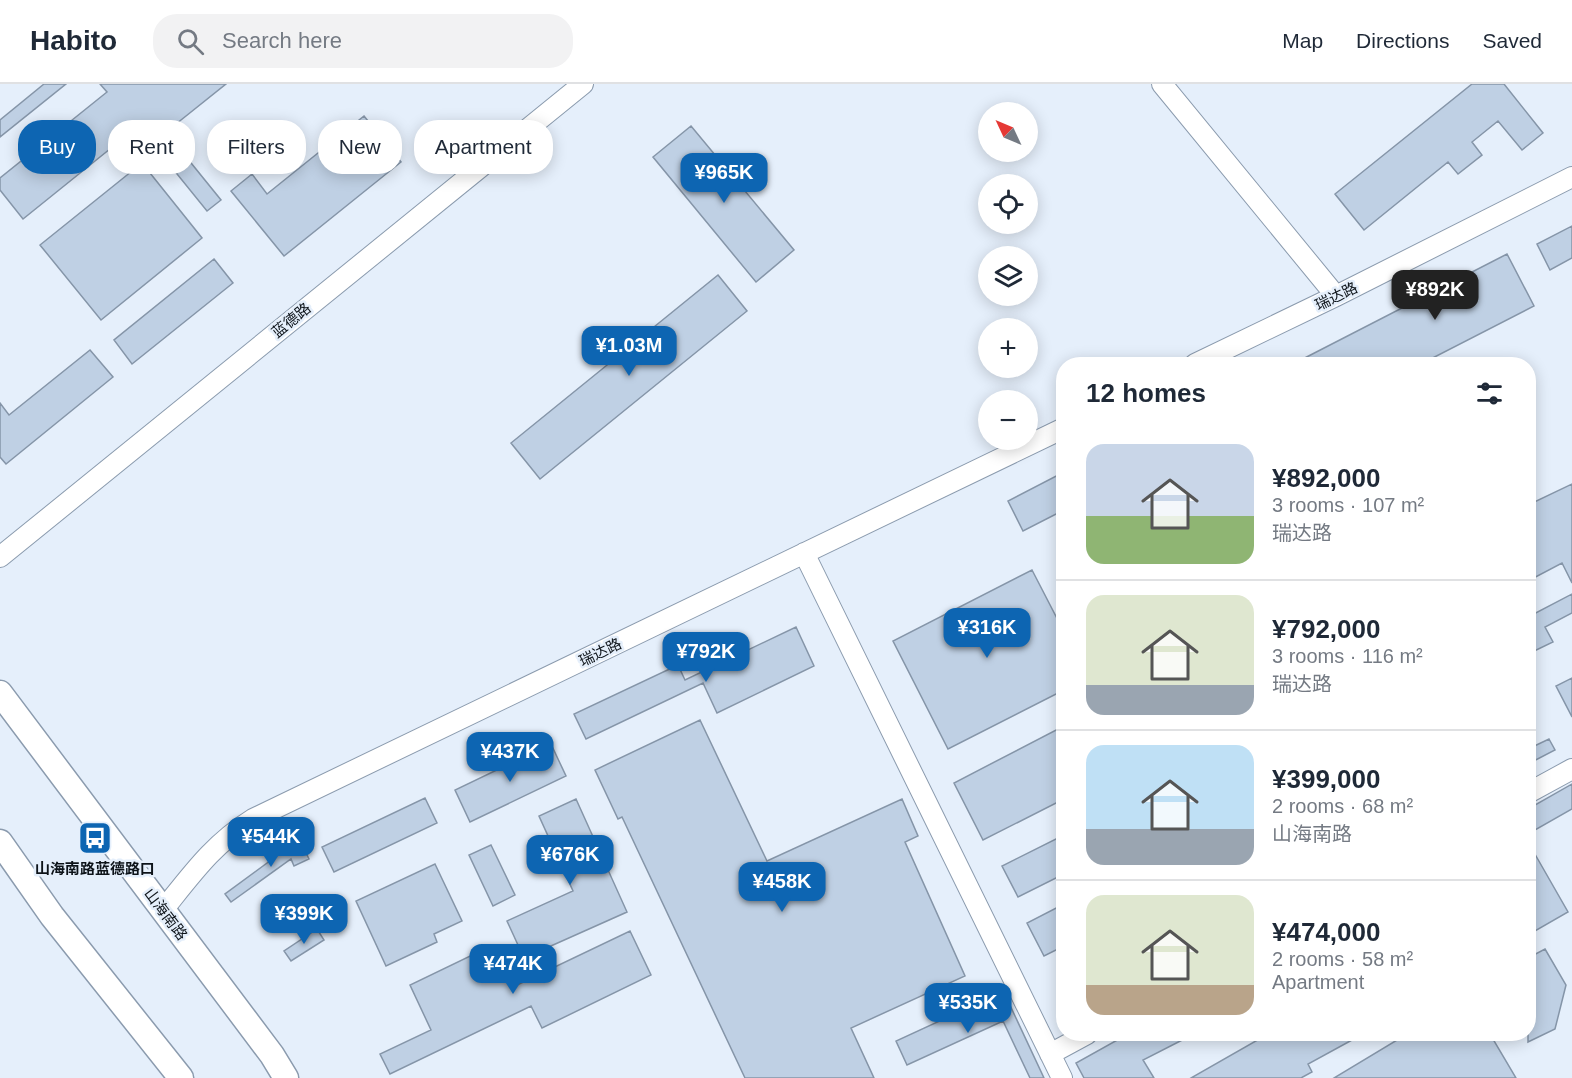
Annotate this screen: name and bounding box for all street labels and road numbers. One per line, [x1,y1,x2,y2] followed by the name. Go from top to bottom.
[1312,278,1360,314] street label: 瑞达路
[268,299,314,341] street label: 蓝德路
[576,634,624,670] street label: 瑞达路
[141,885,191,943] street label: 山海南路

